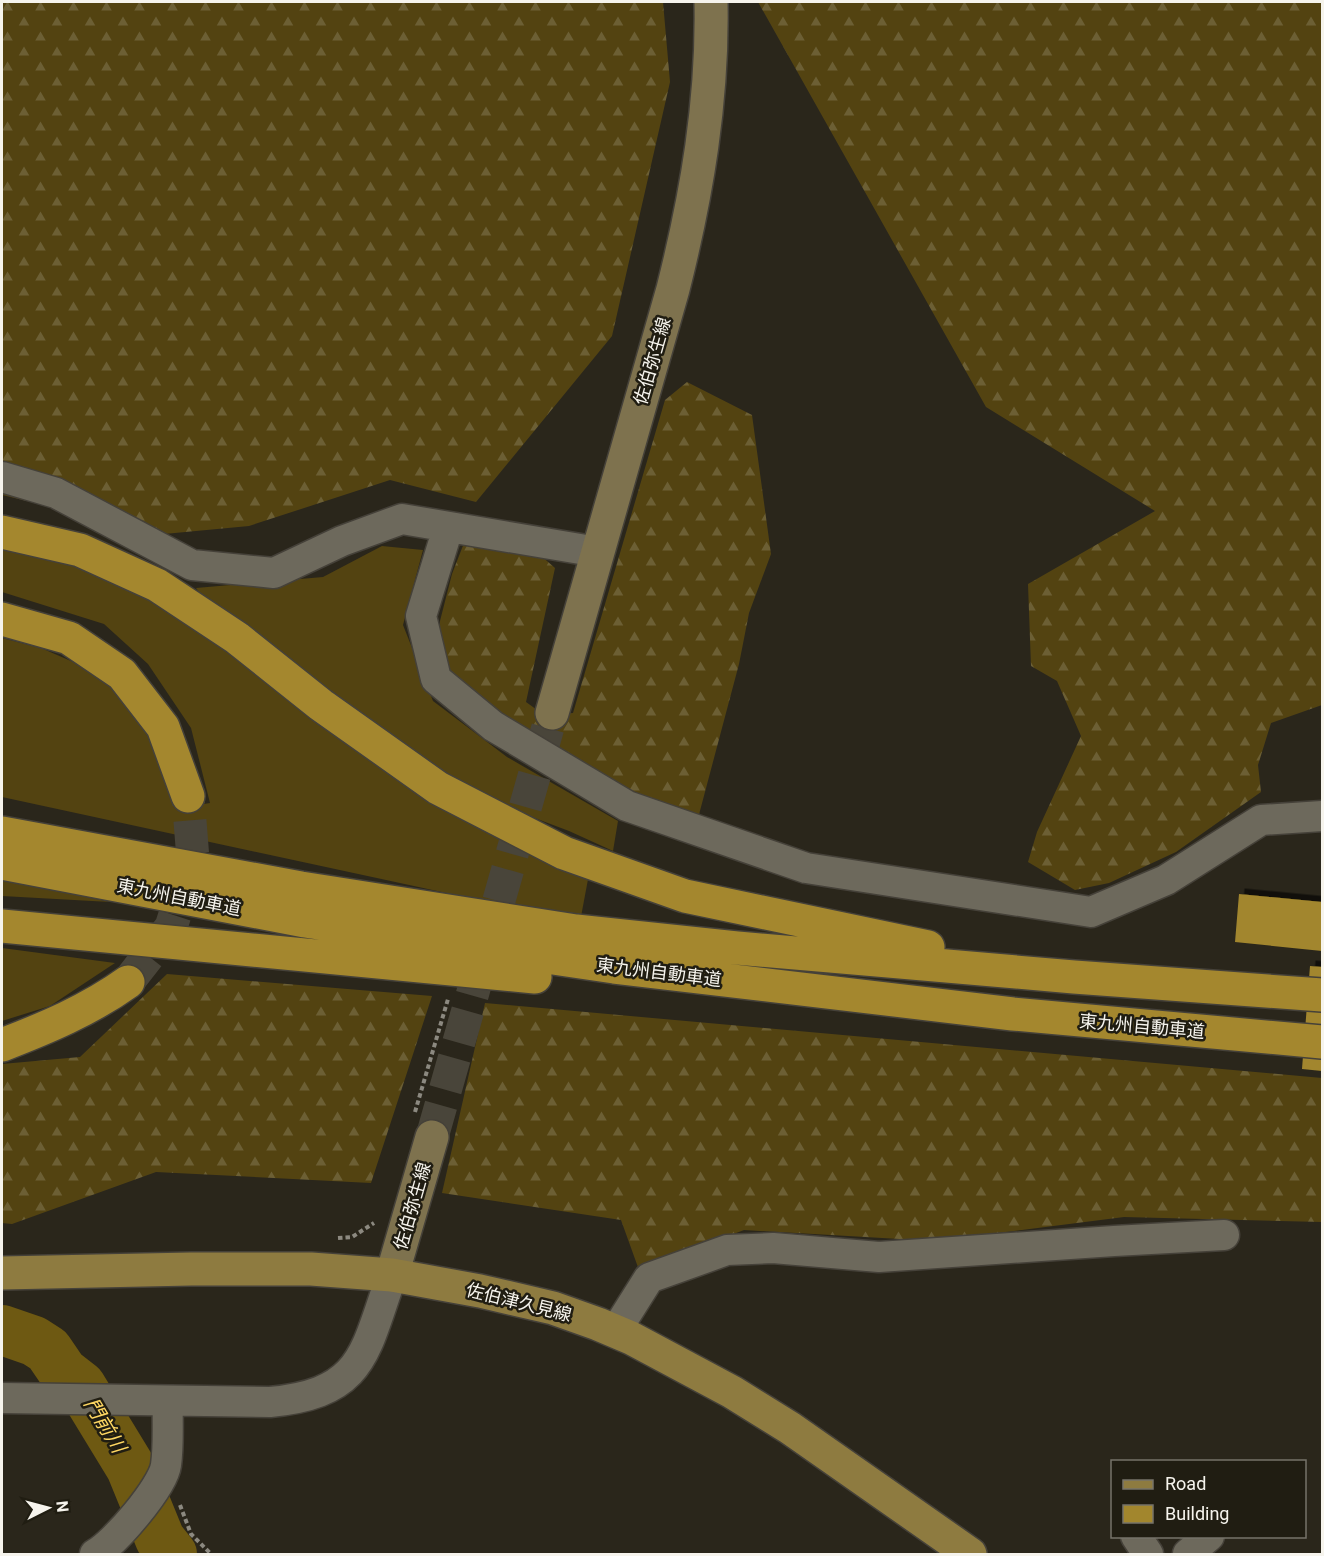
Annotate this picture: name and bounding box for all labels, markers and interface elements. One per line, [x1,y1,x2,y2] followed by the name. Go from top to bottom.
[630,315,674,407] street label: 佐伯弥生線
[115,875,243,919] street label: 東九州自動車道
[595,954,723,990] street label: 東九州自動車道
[1078,1010,1206,1042] street label: 東九州自動車道
[390,1160,434,1252] street label: 佐伯弥生線
[464,1279,574,1325] street label: 佐伯津久見線
[79,1393,132,1459] water label: 門前川
[1111,1460,1306,1538] legend
[1165,1473,1206,1494] text: Road
[18,1478,78,1538] north arrow
[52,1500,72,1513] text: N
[1165,1503,1229,1524] text: Building

